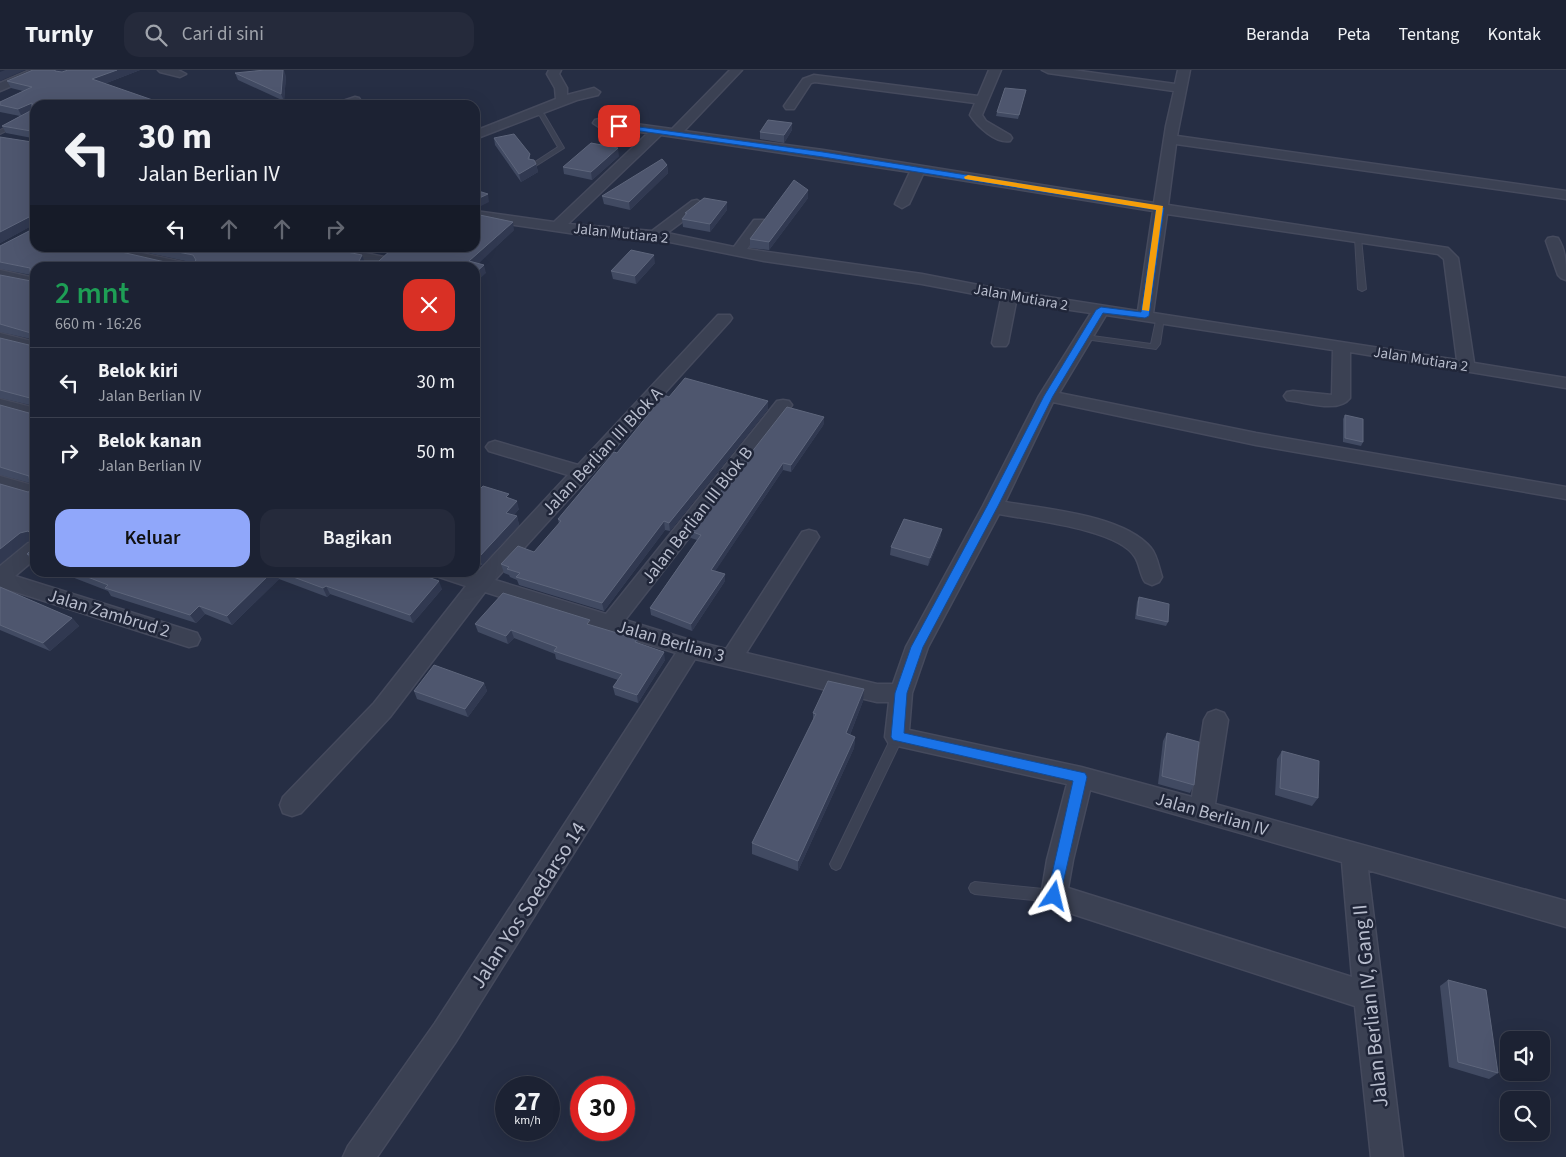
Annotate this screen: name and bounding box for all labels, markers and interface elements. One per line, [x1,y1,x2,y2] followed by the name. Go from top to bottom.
[124,12,474,57] search box
[25,17,94,52] text: Turnly
[142,21,170,49] icon: search
[182,21,264,48] text: Cari di sini
[1246,22,1309,47] text: Beranda
[1337,22,1370,47] text: Peta
[1398,22,1459,47] text: Tentang
[1487,22,1541,47] text: Kontak
[598,105,640,147] pin
[138,112,212,162] text: 30 m
[605,112,633,140] icon: arrive
[55,120,120,185] icon: left
[138,158,280,190] text: Jalan Berlian IV
[162,215,190,243] icon: left
[215,215,243,243] icon: ahead
[268,215,296,243] icon: ahead
[321,215,349,243] icon: right
[572,218,670,249] street label: Jalan Mutiara 2
[55,272,129,315] text: 2 mnt
[403,279,455,331] button: close
[972,279,1070,316] street label: Jalan Mutiara 2
[55,313,142,335] text: 660 m · 16:26
[1372,342,1470,377] street label: Jalan Mutiara 2
[98,358,178,385] text: Belok kiri
[55,369,83,397] icon: left
[417,369,455,396] text: 30 m
[536,382,669,521] street label: Jalan Berlian III Blok A
[98,385,201,407] text: Jalan Berlian IV
[98,428,202,455] text: Belok kanan
[55,439,83,467] icon: right
[417,439,455,466] text: 50 m
[636,441,759,589] street label: Jalan Berlian III Blok B
[98,455,201,477] text: Jalan Berlian IV
[55,509,250,567] button: Keluar
[260,509,455,567] button: Bagikan
[45,583,173,644] street label: Jalan Zambrud 2
[614,614,728,669] street label: Jalan Berlian 3
[1153,786,1272,843] street label: Jalan Berlian IV
[463,816,593,994] street label: Jalan Yos Soedarso 14
[1027,869,1079,921] position arrow
[1344,903,1396,1109] street label: Jalan Berlian IV, Gang II
[1500,1031,1550,1141] map controls
[1500,1031,1550,1081] button: sound
[570,1076,635,1141] speed limit sign: 30
[514,1084,541,1120] text: 27
[1500,1091,1550,1141] button: search
[514,1112,541,1129] text: km/h

